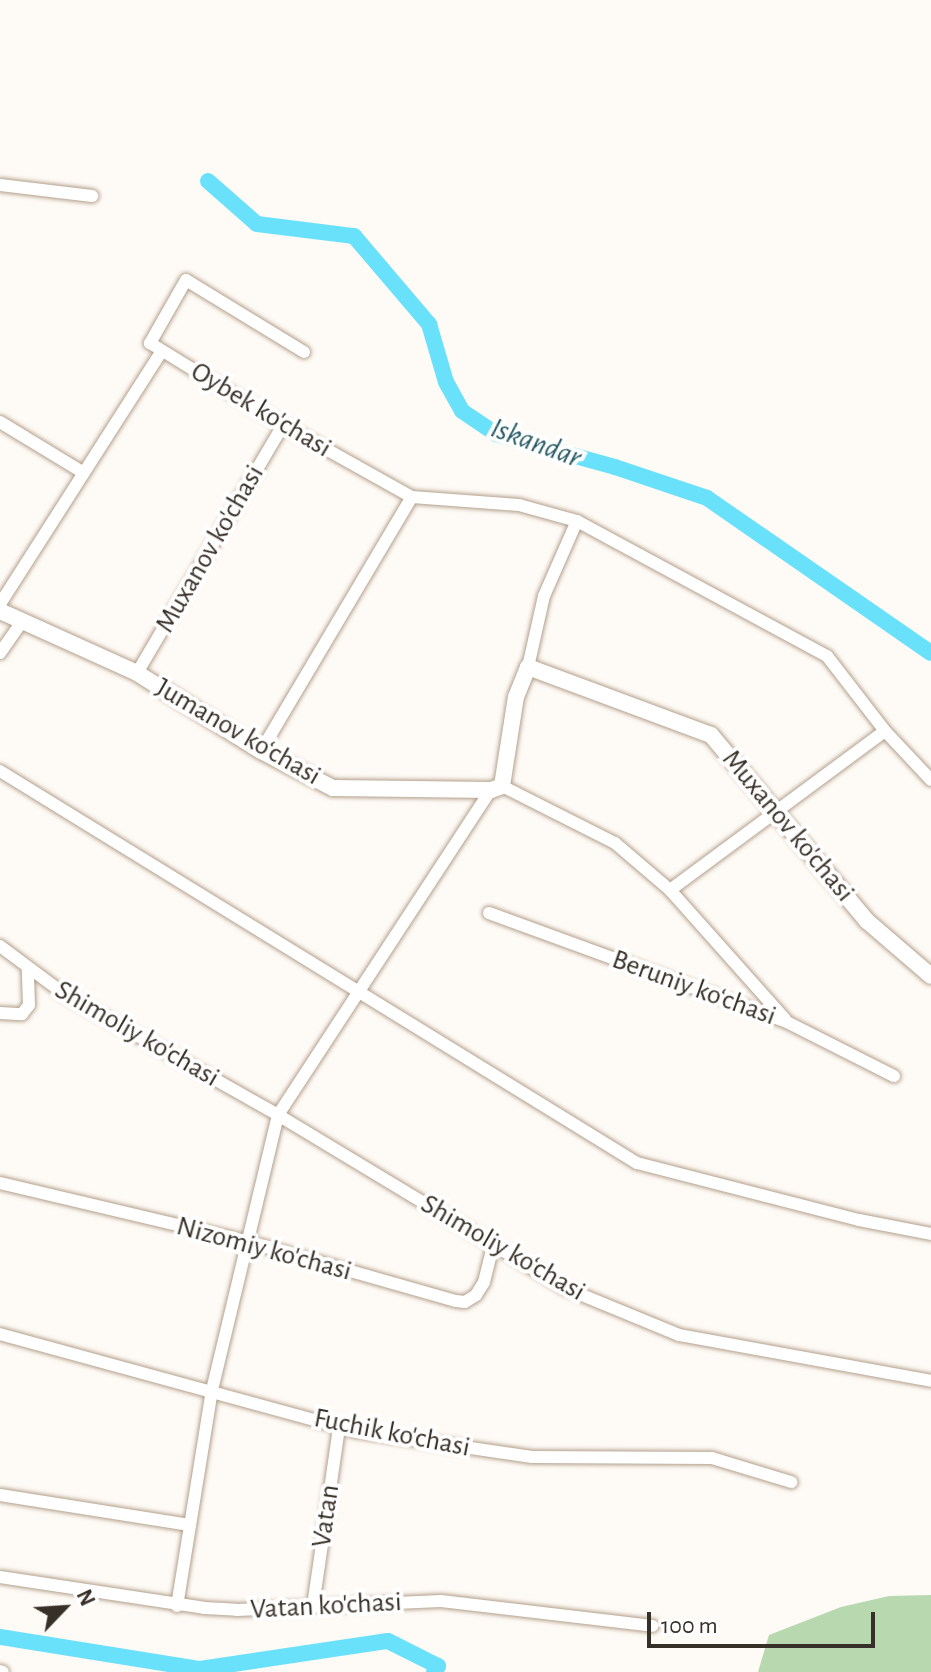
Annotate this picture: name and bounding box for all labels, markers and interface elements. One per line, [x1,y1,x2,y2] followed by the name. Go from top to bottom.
[185,355,337,465] street label: Oybek ko'chasi
[486,410,586,476] water label: Iskandar
[148,459,272,639] street label: Muxanov ko'chasi
[149,671,327,793] street label: Jumanov ko‘chasi
[715,743,861,909] street label: Muxanov ko'chasi
[607,943,781,1033] street label: Beruniy ko‘chasi
[49,973,225,1095] street label: Shimoliy ko'chasi
[415,1187,591,1309] street label: Shimoliy ko‘chasi
[173,1210,355,1288] street label: Nizomiy ko'chasi
[311,1401,473,1465] street label: Fuchik ko'chasi
[305,1482,347,1550] street label: Vatan
[24,1568,104,1648] north arrow
[249,1585,403,1627] street label: Vatan ko'chasi
[73,1586,99,1609] text: N
[651,1596,879,1646] scale bar
[661,1614,718,1638] text: 100 m

